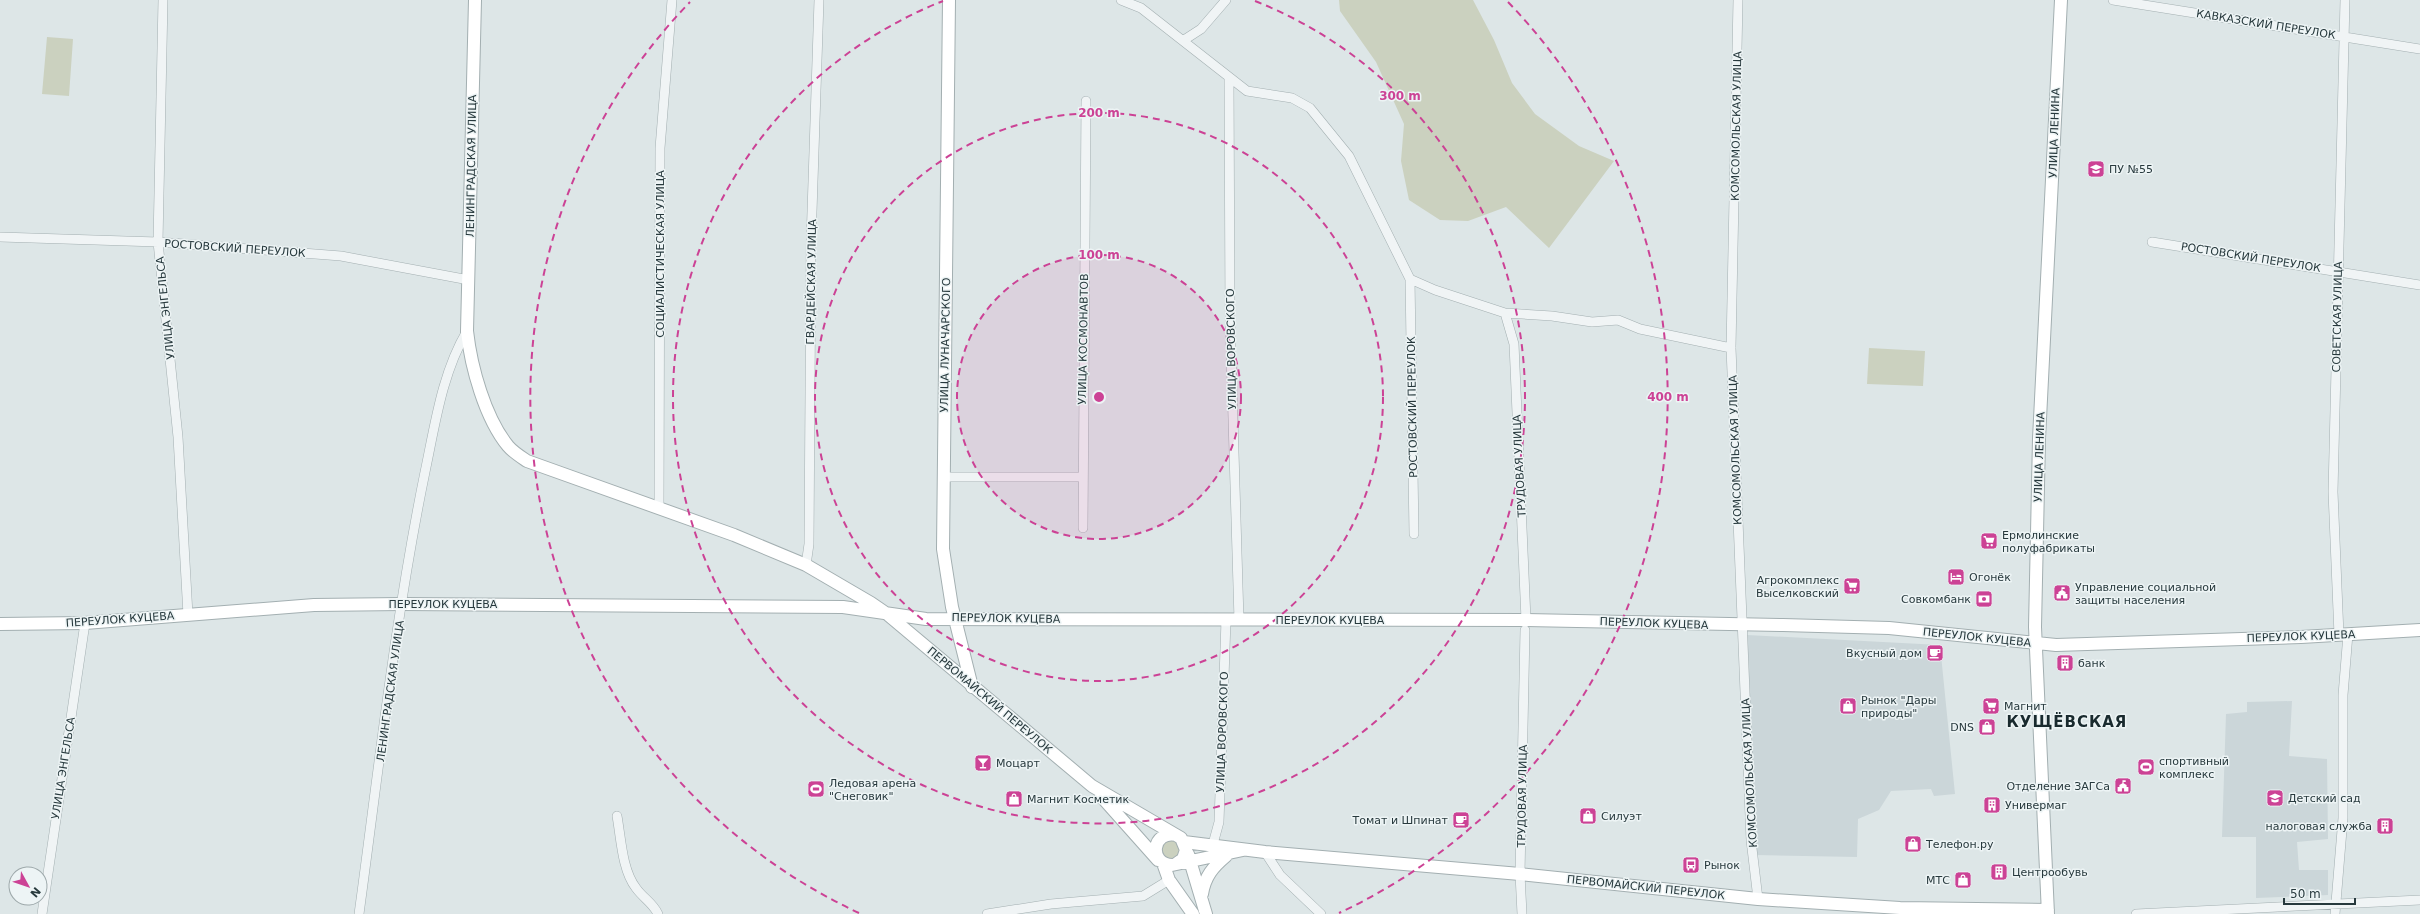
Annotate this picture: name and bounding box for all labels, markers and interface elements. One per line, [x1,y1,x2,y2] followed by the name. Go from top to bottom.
[2195,7,2337,42] street label: КАВКАЗСКИЙ ПЕРЕУЛОК
[1729,51,1744,201] street label: КОМСОМОЛЬСКАЯ УЛИЦА
[2046,87,2063,178] street label: УЛИЦА ЛЕНИНА
[1379,89,1421,103] text: 300 m
[464,94,479,238] street label: ЛЕНИНГРАДСКАЯ УЛИЦА
[1078,106,1120,120] text: 200 m
[2086,159,2106,179] school or university icon: ПУ №55
[2109,163,2153,176] place label: ПУ №55
[654,170,667,338] street label: СОЦИАЛИСТИЧЕСКАЯ УЛИЦА
[804,219,819,345] street label: ГВАРДЕЙСКАЯ УЛИЦА
[164,237,306,260] street label: РОСТОВСКИЙ ПЕРЕУЛОК
[2180,240,2322,275] street label: РОСТОВСКИЙ ПЕРЕУЛОК
[1078,248,1120,262] text: 100 m
[154,255,177,360] street label: УЛИЦА ЭНГЕЛЬСА
[2330,261,2345,373] street label: СОВЕТСКАЯ УЛИЦА
[1076,273,1091,405] street label: УЛИЦА КОСМОНАВТОВ
[938,277,953,412] street label: УЛИЦА ЛУНАЧАРСКОГО
[1224,288,1239,410] street label: УЛИЦА ВОРОВСКОГО
[1405,336,1420,478] street label: РОСТОВСКИЙ ПЕРЕУЛОК
[1726,374,1745,525] street label: КОМСОМОЛЬСКАЯ УЛИЦА
[1092,390,1106,404] centre of rings
[1647,390,1689,404] text: 400 m
[2031,411,2048,502] street label: УЛИЦА ЛЕНИНА
[1510,414,1529,519] street label: ТРУДОВАЯ УЛИЦА
[2002,529,2095,555] place label: Ермолинские полуфабрикаты
[1979,531,1999,551] supermarket icon: Ермолинские полуфабрикаты
[1946,567,1966,587] hotel icon: Огонёк
[1969,571,2011,584] place label: Огонёк
[1756,574,1839,600] place label: Агрокомплекс Выселковский
[1842,576,1862,596] supermarket icon: Агрокомплекс Выселковский
[2075,581,2216,607] place label: Управление социальной защиты населения
[2052,583,2072,603] public building icon: Управление социальной защиты населения
[1974,589,1994,609] bank icon: Совкомбанк
[1901,593,1971,606] place label: Совкомбанк
[389,598,498,611] street label: ПЕРЕУЛОК КУЦЕВА
[65,609,175,630] street label: ПЕРЕУЛОК КУЦЕВА
[951,611,1061,626] street label: ПЕРЕУЛОК КУЦЕВА
[1276,614,1385,627] street label: ПЕРЕУЛОК КУЦЕВА
[1599,615,1709,632] street label: ПЕРЕУЛОК КУЦЕВА
[374,619,407,763] street label: ЛЕНИНГРАДСКАЯ УЛИЦА
[1922,625,2032,650] street label: ПЕРЕУЛОК КУЦЕВА
[2246,628,2356,645] street label: ПЕРЕУЛОК КУЦЕВА
[1925,643,1945,663] cafe icon: Вкусный дом
[925,644,1055,757] street label: ПЕРВОМАЙСКИЙ ПЕРЕУЛОК
[1846,647,1922,660] place label: Вкусный дом
[2055,653,2075,673] building icon: банк
[2078,657,2106,670] place label: банк
[1214,671,1231,793] street label: УЛИЦА ВОРОВСКОГО
[1861,694,1936,720] place label: Рынок "Дары природы"
[1838,696,1858,716] shop icon: Рынок "Дары природы"
[1981,696,2001,716] supermarket icon: Магнит
[1739,697,1760,848] street label: КОМСОМОЛЬСКАЯ УЛИЦА
[2004,700,2047,713] place label: Магнит
[2007,712,2127,731] district label: КУЩЁВСКАЯ
[49,716,78,820] street label: УЛИЦА ЭНГЕЛЬСА
[1977,717,1997,737] shop icon: DNS
[1950,721,1974,734] place label: DNS
[1515,744,1530,849] street label: ТРУДОВАЯ УЛИЦА
[973,753,993,773] bar icon: Моцарт
[2159,755,2229,781] place label: спортивный комплекс
[996,757,1040,770] place label: Моцарт
[2136,757,2156,777] sports icon: спортивный комплекс
[2113,776,2133,796] public building icon: Отделение ЗАГСа
[829,777,916,803] place label: Ледовая арена "Снеговик"
[806,779,826,799] sports icon: Ледовая арена "Снеговик"
[2006,780,2110,793] place label: Отделение ЗАГСа
[2265,788,2285,808] school or university icon: Детский сад
[1004,789,1024,809] shop icon: Магнит Косметик
[2288,792,2361,805] place label: Детский сад
[1027,793,1129,806] place label: Магнит Косметик
[1982,795,2002,815] building icon: Универмаг
[2005,799,2067,812] place label: Универмаг
[1578,806,1598,826] shop icon: Силуэт
[1451,810,1471,830] cafe icon: Томат и Шпинат
[1601,810,1642,823] place label: Силуэт
[1352,814,1449,827] place label: Томат и Шпинат
[2375,816,2395,836] building icon: налоговая служба
[2265,820,2372,833] place label: налоговая служба
[1903,834,1923,854] shop icon: Телефон.ру
[1925,838,1994,851] place label: Телефон.ру
[1681,855,1701,875] bus stop icon: Рынок
[1704,859,1740,872] place label: Рынок
[1989,862,2009,882] building icon: Центрообувь
[8,866,48,906] north arrow
[2012,866,2088,879] place label: Центрообувь
[1953,870,1973,890] shop icon: МТС
[1566,873,1726,902] street label: ПЕРВОМАЙСКИЙ ПЕРЕУЛОК
[1926,874,1950,887] place label: МТС
[2284,880,2355,906] scale bar
[27,884,43,900] text: N
[2290,887,2321,901] text: 50 m

